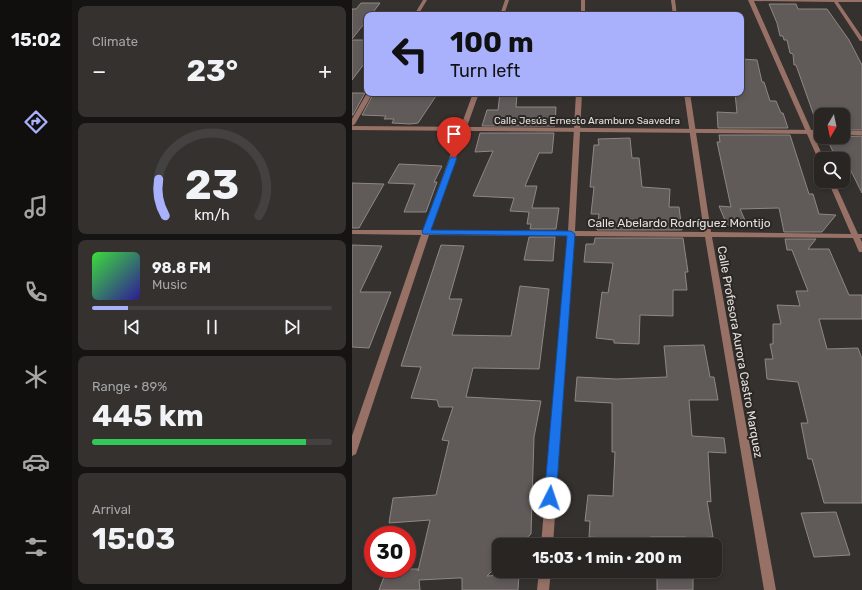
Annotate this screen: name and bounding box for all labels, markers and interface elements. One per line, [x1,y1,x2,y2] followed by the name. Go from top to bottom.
[450,26,534,59] text: 100 m
[384,28,436,80] icon: left
[11,29,61,51] text: 15:02
[92,34,138,49] text: Climate
[186,53,238,89] text: 23°
[92,58,106,85] text: −
[318,58,332,85] text: +
[450,60,520,82] text: Turn left
[22,108,50,136] icon: directions
[814,108,850,144] north arrow
[814,108,850,188] map controls
[494,115,680,127] street label: Calle Jesús Ernesto Aramburo Saavedra
[437,117,471,158] pin
[443,123,465,145] icon: arrive
[814,152,850,188] button: search
[185,160,239,209] text: 23
[22,193,50,221] icon: music
[194,207,230,224] text: km/h
[587,216,771,230] street label: Calle Abelardo Rodríguez Montijo
[714,245,766,459] street label: Calle Profesora Aurora Castro Marquez
[152,259,211,277] text: 98.8 FM
[152,277,187,292] text: Music
[22,278,50,306] icon: phone
[121,316,143,338] icon: previous
[201,316,223,338] icon: pause
[281,316,303,338] icon: next
[22,363,50,391] icon: climate
[92,379,167,394] text: Range · 89%
[92,398,204,434] text: 445 km
[22,448,50,476] icon: car
[529,477,571,519] position arrow
[92,502,131,517] text: Arrival
[92,521,175,557] text: 15:03
[364,526,416,578] speed limit sign: 30
[22,533,50,561] icon: filters
[532,549,682,567] text: 15:03 · 1 min · 200 m

